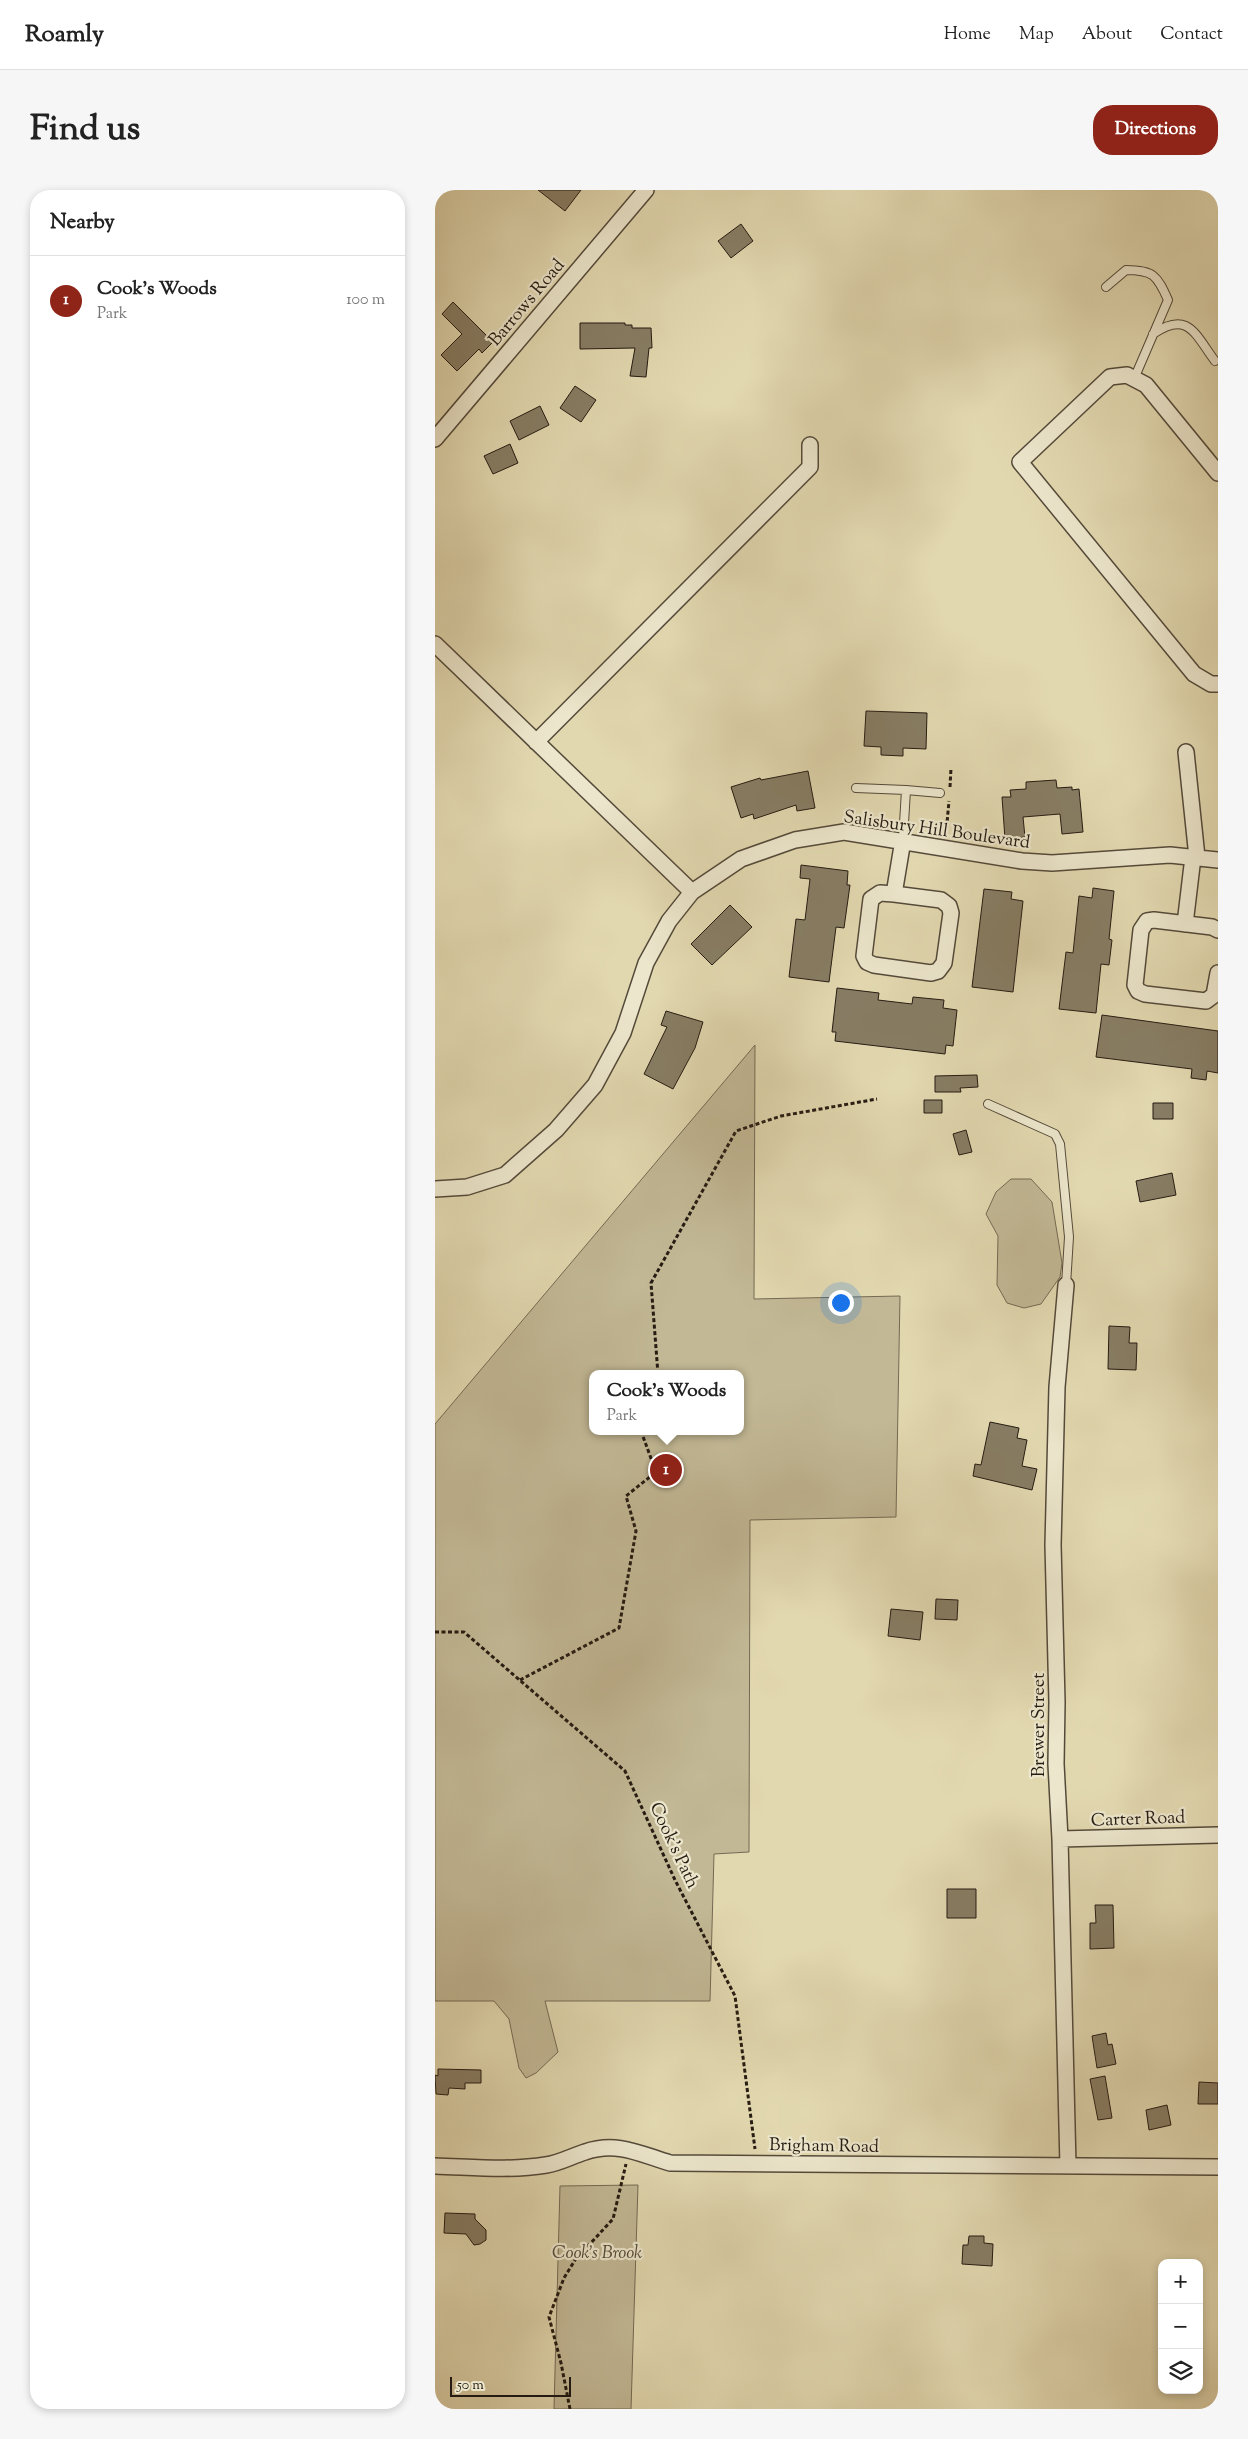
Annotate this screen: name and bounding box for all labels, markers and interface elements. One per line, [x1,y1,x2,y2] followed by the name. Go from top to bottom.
[25,18,104,52] text: Roamly
[944,22,991,48] text: Home
[1019,22,1054,48] text: Map
[1082,22,1132,48] text: About
[1160,22,1223,48] text: Contact
[30,105,140,156] text: Find us
[1093,105,1218,155] button: Directions
[50,208,115,238] text: Nearby
[483,254,572,353] street label: Barrows Road
[97,276,217,303] text: Cook's Woods
[63,289,69,312] text: 1
[346,289,385,312] text: 100 m
[97,303,128,326] text: Park
[842,805,1032,857] street label: Salisbury Hill Boulevard
[828,1290,854,1316] your location
[589,1370,744,1435] popup
[607,1378,726,1405] text: Cook's Woods
[607,1405,637,1428] text: Park
[650,1451,682,1489] pin: 1
[1027,1673,1053,1777] street label: Brewer Street
[642,1798,705,1894] street label: Cook's Path
[1090,1805,1186,1835] street label: Carter Road
[769,2133,879,2161] street label: Brigham Road
[552,2241,642,2267] park label: Cook's Brook
[1158,2259,1203,2394] map controls
[1158,2259,1203,2304] button: +
[1158,2304,1203,2349] button: −
[1158,2349,1203,2394] button: layers
[450,2374,571,2397] scale bar
[457,2376,484,2396] text: 50 m

